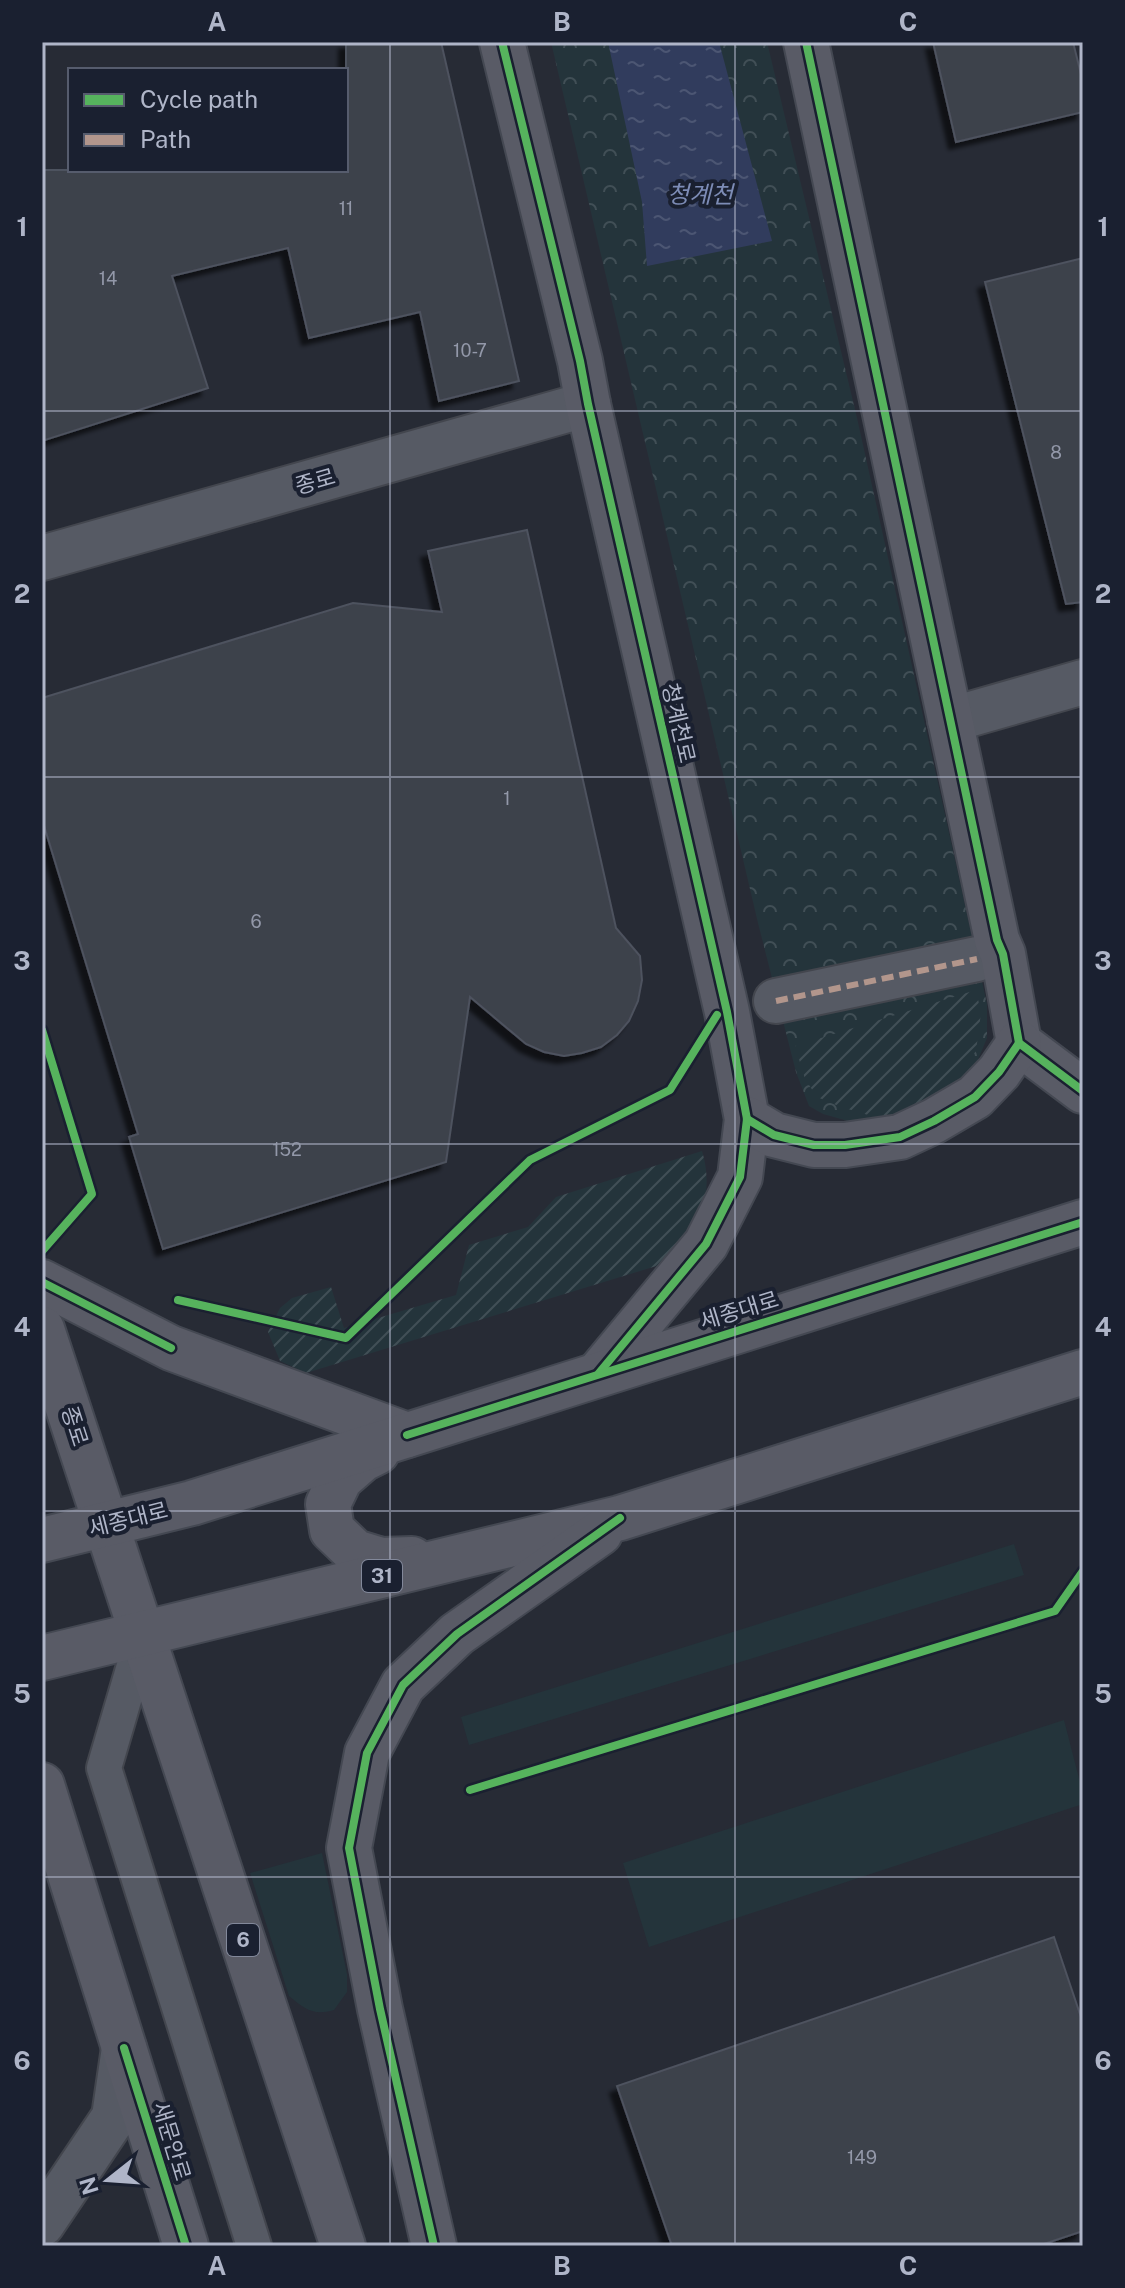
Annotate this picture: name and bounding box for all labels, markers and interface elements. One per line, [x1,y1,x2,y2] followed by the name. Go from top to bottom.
[208,6,227,37] text: A
[553,6,571,37] text: B
[899,6,917,37] text: C
[68,68,348,172] legend
[140,85,258,113] text: Cycle path
[140,125,191,153] text: Path
[667,180,736,208] water label: 청계천
[339,198,353,219] house number: 11
[16,211,28,242] text: 1
[1097,211,1109,242] text: 1
[99,268,117,289] house number: 14
[453,340,487,361] house number: 10-7
[1050,442,1062,463] house number: 8
[292,463,338,499] street label: 종로
[14,578,30,609] text: 2
[1095,578,1111,609] text: 2
[657,681,701,765] street label: 청계천로
[503,788,511,809] house number: 1
[250,911,262,932] house number: 6
[13,945,31,976] text: 3
[1094,945,1112,976] text: 3
[272,1139,302,1160] house number: 152
[696,1286,782,1334] street label: 세종대로
[13,1311,31,1342] text: 4
[1094,1311,1112,1342] text: 4
[56,1403,94,1449] street label: 종로
[86,1497,170,1541] street label: 세종대로
[362,1560,402,1592] road number: 31
[13,1678,31,1709] text: 5
[1094,1678,1112,1709] text: 5
[227,1924,259,1956] road number: 6
[13,2045,31,2076] text: 6
[1094,2045,1112,2076] text: 6
[148,2098,196,2184] street label: 새문안로
[68,2140,148,2220] north arrow
[847,2147,877,2168] house number: 149
[74,2174,104,2198] text: N
[208,2250,227,2281] text: A
[553,2250,571,2281] text: B
[899,2250,917,2281] text: C

